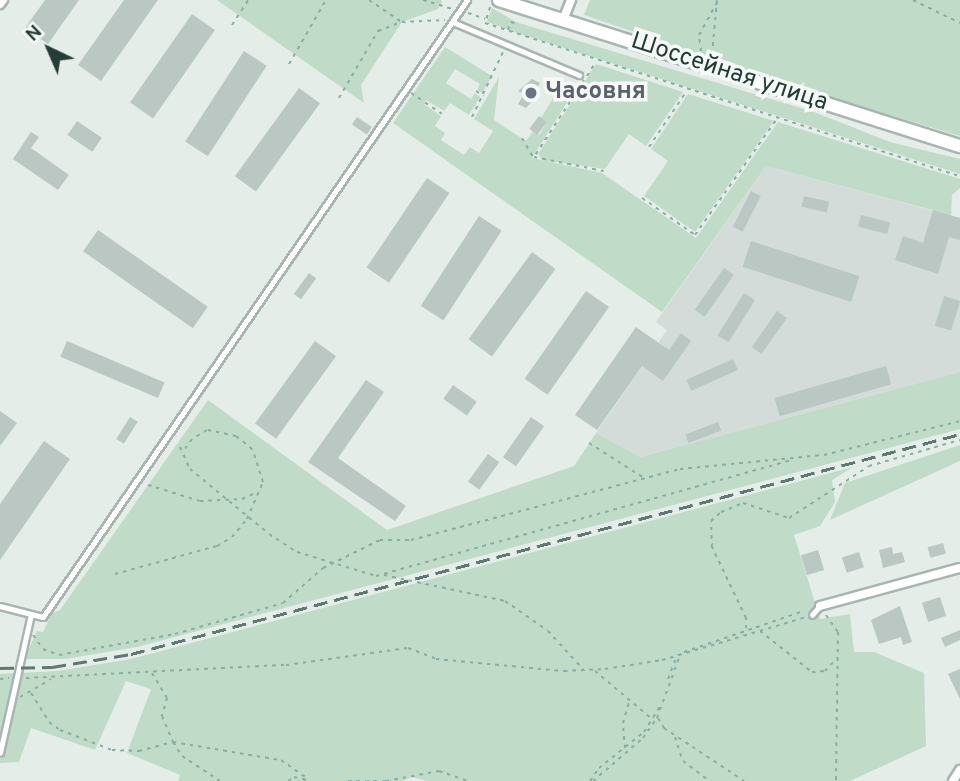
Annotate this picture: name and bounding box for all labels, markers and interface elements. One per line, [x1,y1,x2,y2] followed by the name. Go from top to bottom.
[14,14,84,84] north arrow
[21,21,48,47] text: N
[627,28,831,118] street label: Шоссейная улица
[545,79,646,107] place label: Часовня
[523,85,539,101] marker: Часовня

